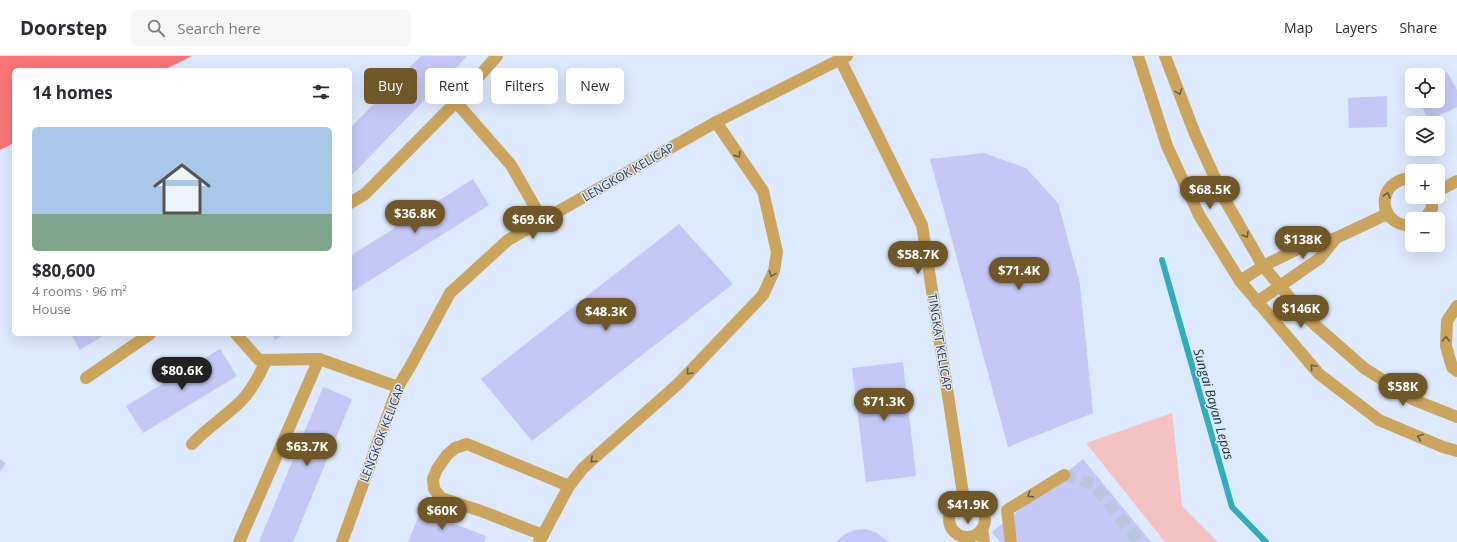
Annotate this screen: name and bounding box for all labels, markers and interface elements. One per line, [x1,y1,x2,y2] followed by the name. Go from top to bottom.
[131,10,411,46] search box
[20,15,107,41] text: Doorstep
[145,17,167,39] icon: search
[177,18,261,38] text: Search here
[1284,18,1313,37] text: Map
[1335,18,1377,37] text: Layers
[1399,18,1437,37] text: Share
[364,68,417,104] chip: Buy
[425,68,483,104] chip: Rent
[491,68,558,104] chip: Filters
[566,68,624,104] chip: New
[1405,68,1445,252] map controls
[1405,68,1445,108] button: locate
[32,81,113,104] text: 14 homes
[310,81,332,103] icon: filters
[1174,89,1182,96] one-way arrow
[1405,116,1445,156] button: layers
[579,139,677,205] street label: LENGKOK KELICAP
[733,150,740,157] one-way arrow
[146,153,218,225] icon: home
[1405,164,1445,204] button: +
[1177,176,1243,210] pin: $68.5K
[1189,180,1231,198] text: $68.5K
[1382,192,1391,199] one-way arrow
[382,200,448,234] pin: $36.8K
[394,204,436,222] text: $36.8K
[500,206,566,240] pin: $69.6K
[512,210,554,228] text: $69.6K
[1405,212,1445,252] button: −
[1275,226,1331,260] pin: $138K
[1284,230,1322,248] text: $138K
[1241,231,1248,238] one-way arrow
[885,241,951,275] pin: $58.7K
[897,245,939,263] text: $58.7K
[986,257,1052,291] pin: $71.4K
[32,259,95,282] text: $80,600
[998,261,1040,279] text: $71.4K
[769,271,777,278] one-way arrow
[32,282,127,300] text: 4 rooms · 96 m²
[924,292,956,392] street label: TINGKAT KELICAP
[1273,295,1329,329] pin: $146K
[573,298,639,332] pin: $48.3K
[1282,299,1320,317] text: $146K
[32,300,71,318] text: House
[585,302,627,320] text: $48.3K
[1442,336,1451,342] one-way arrow
[1190,346,1239,462] water label: Sungai Bayan Lepas
[149,357,215,391] pin: $80.6K
[161,361,203,379] text: $80.6K
[1310,364,1317,372] one-way arrow
[686,367,694,375] one-way arrow
[1379,373,1427,407] pin: $58K
[1388,377,1418,395] text: $58K
[355,381,409,485] street label: LENGKOK KELICAP
[851,388,917,422] pin: $71.3K
[863,392,905,410] text: $71.3K
[274,433,340,467] pin: $63.7K
[1417,434,1424,442] one-way arrow
[286,437,328,455] text: $63.7K
[590,455,598,462] one-way arrow
[1027,490,1034,498] one-way arrow
[935,491,1001,525] pin: $41.9K
[947,495,989,513] text: $41.9K
[418,497,466,531] pin: $60K
[427,501,457,519] text: $60K

